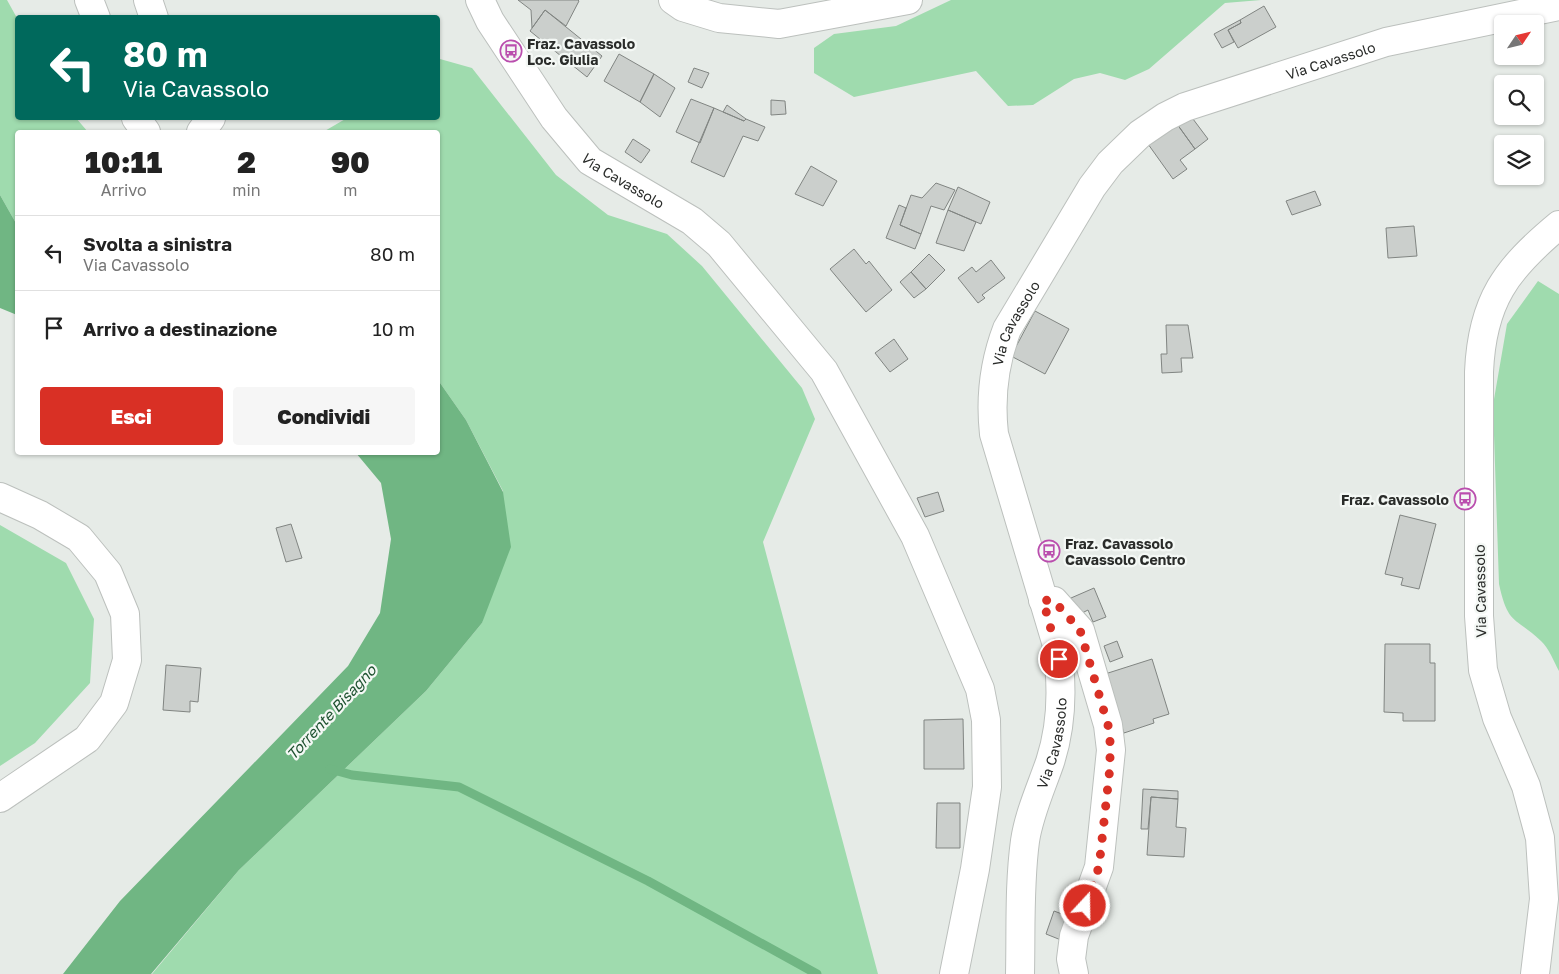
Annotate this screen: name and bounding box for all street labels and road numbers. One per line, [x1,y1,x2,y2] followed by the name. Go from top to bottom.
[1283,38,1377,82] street label: Via Cavassolo
[578,149,668,211] street label: Via Cavassolo
[988,277,1043,367] street label: Via Cavassolo
[1471,544,1489,638] street label: Via Cavassolo
[1032,697,1069,791] street label: Via Cavassolo

